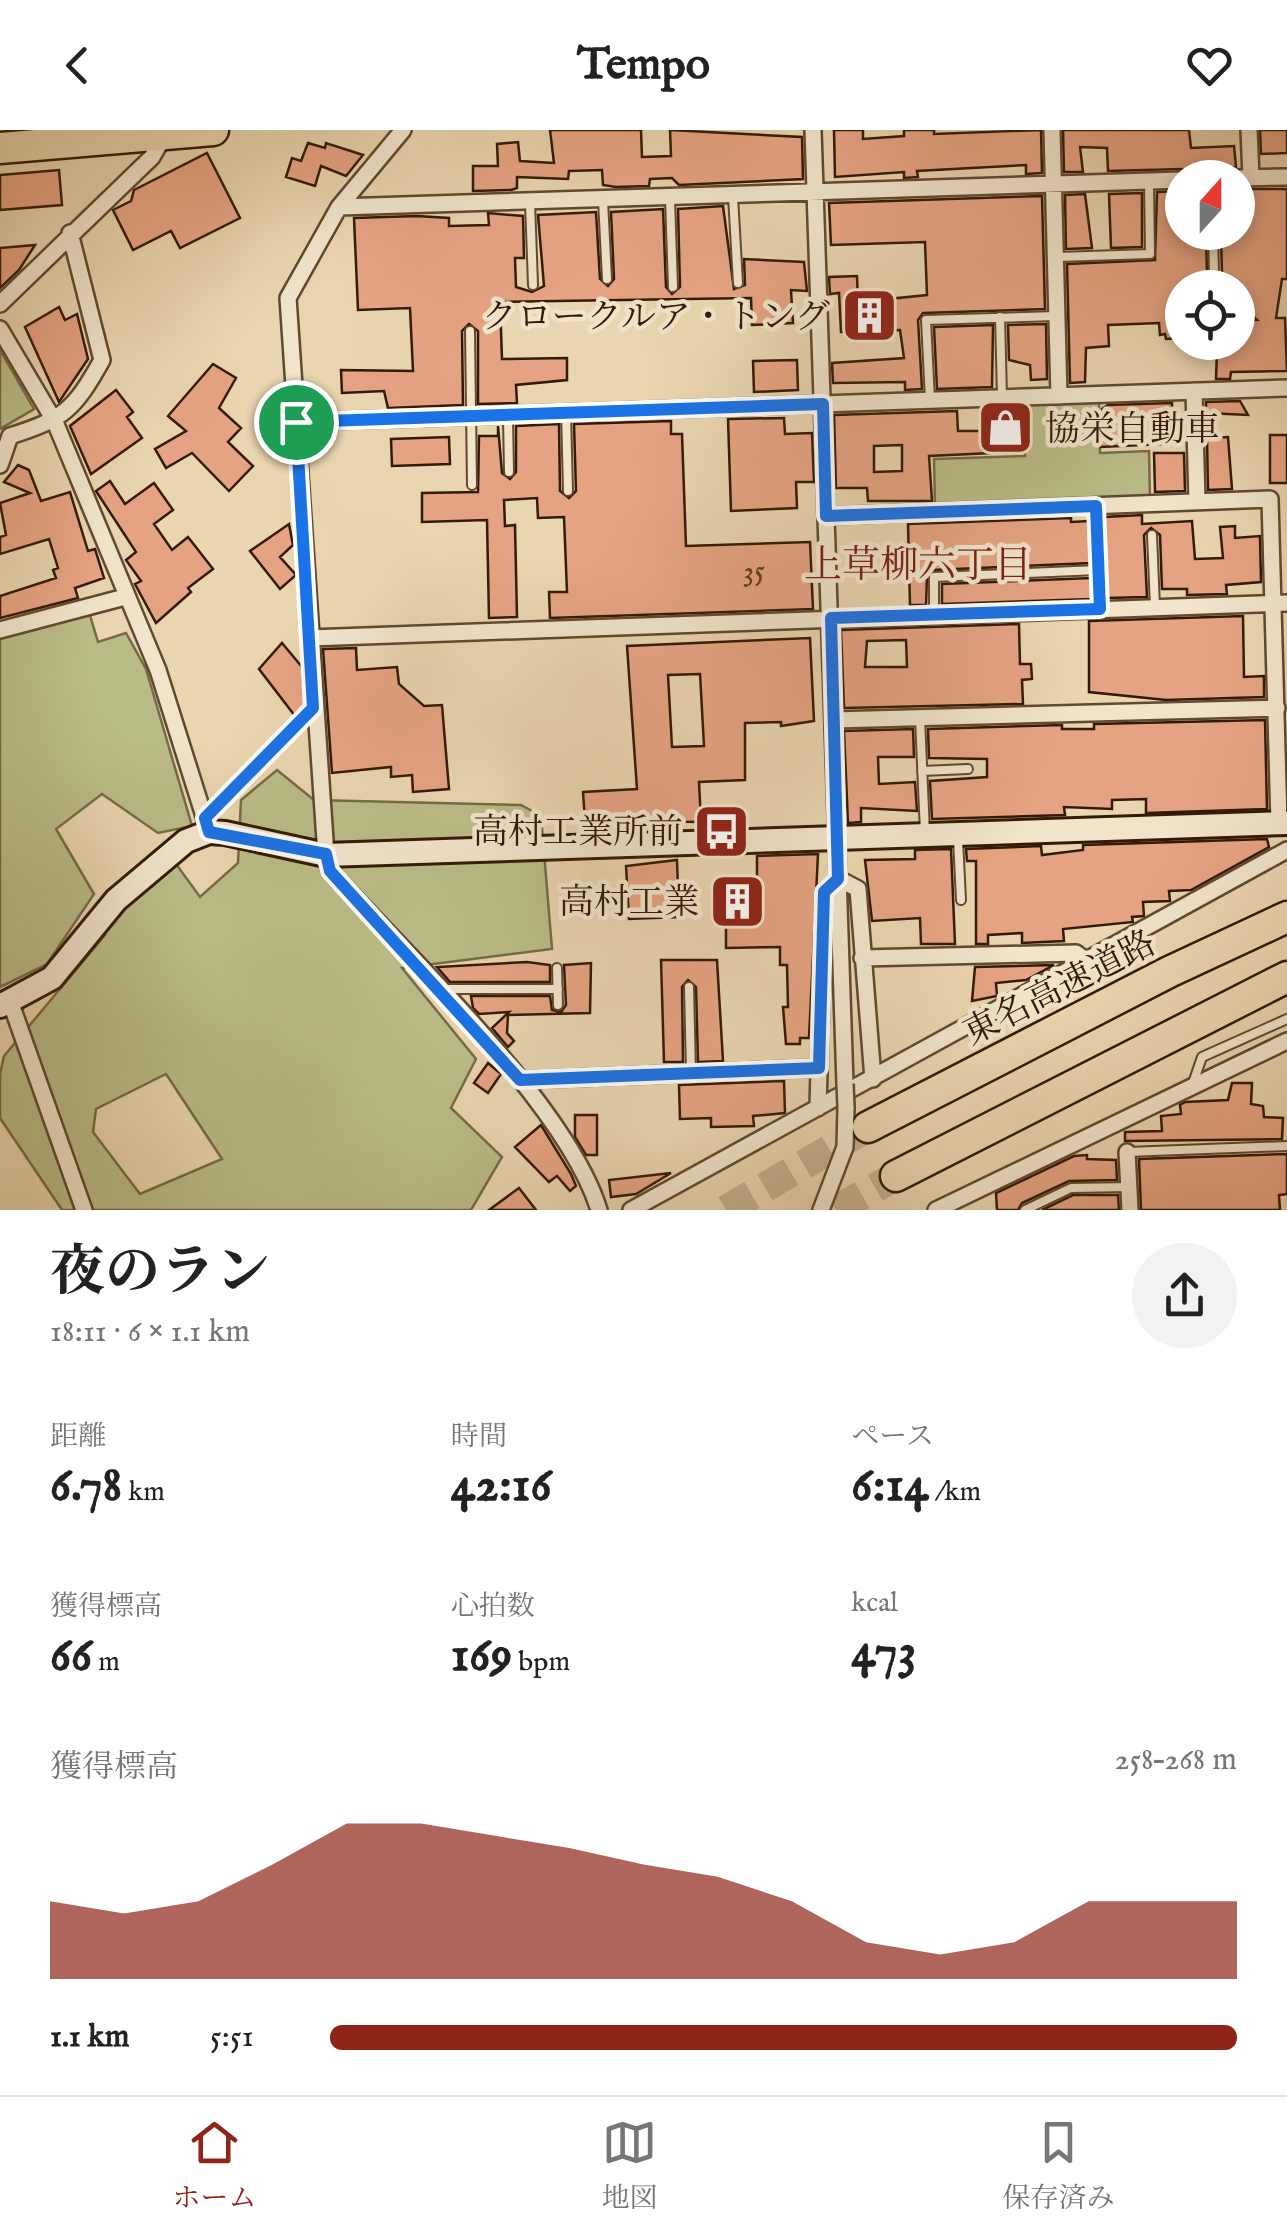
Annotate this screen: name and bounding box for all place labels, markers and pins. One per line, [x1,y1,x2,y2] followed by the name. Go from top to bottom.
[839,286,899,346] building icon: クロークルア・トング
[482,296,830,341] place label: クロークルア・トング
[254,380,339,465] pin
[976,398,1036,458] shop icon: 協栄自動車
[1045,408,1220,453] place label: 協栄自動車
[692,801,752,861] bus stop icon: 高村工業所前
[473,811,683,856] place label: 高村工業所前
[708,871,768,931] building icon: 高村工業
[559,881,699,926] place label: 高村工業

